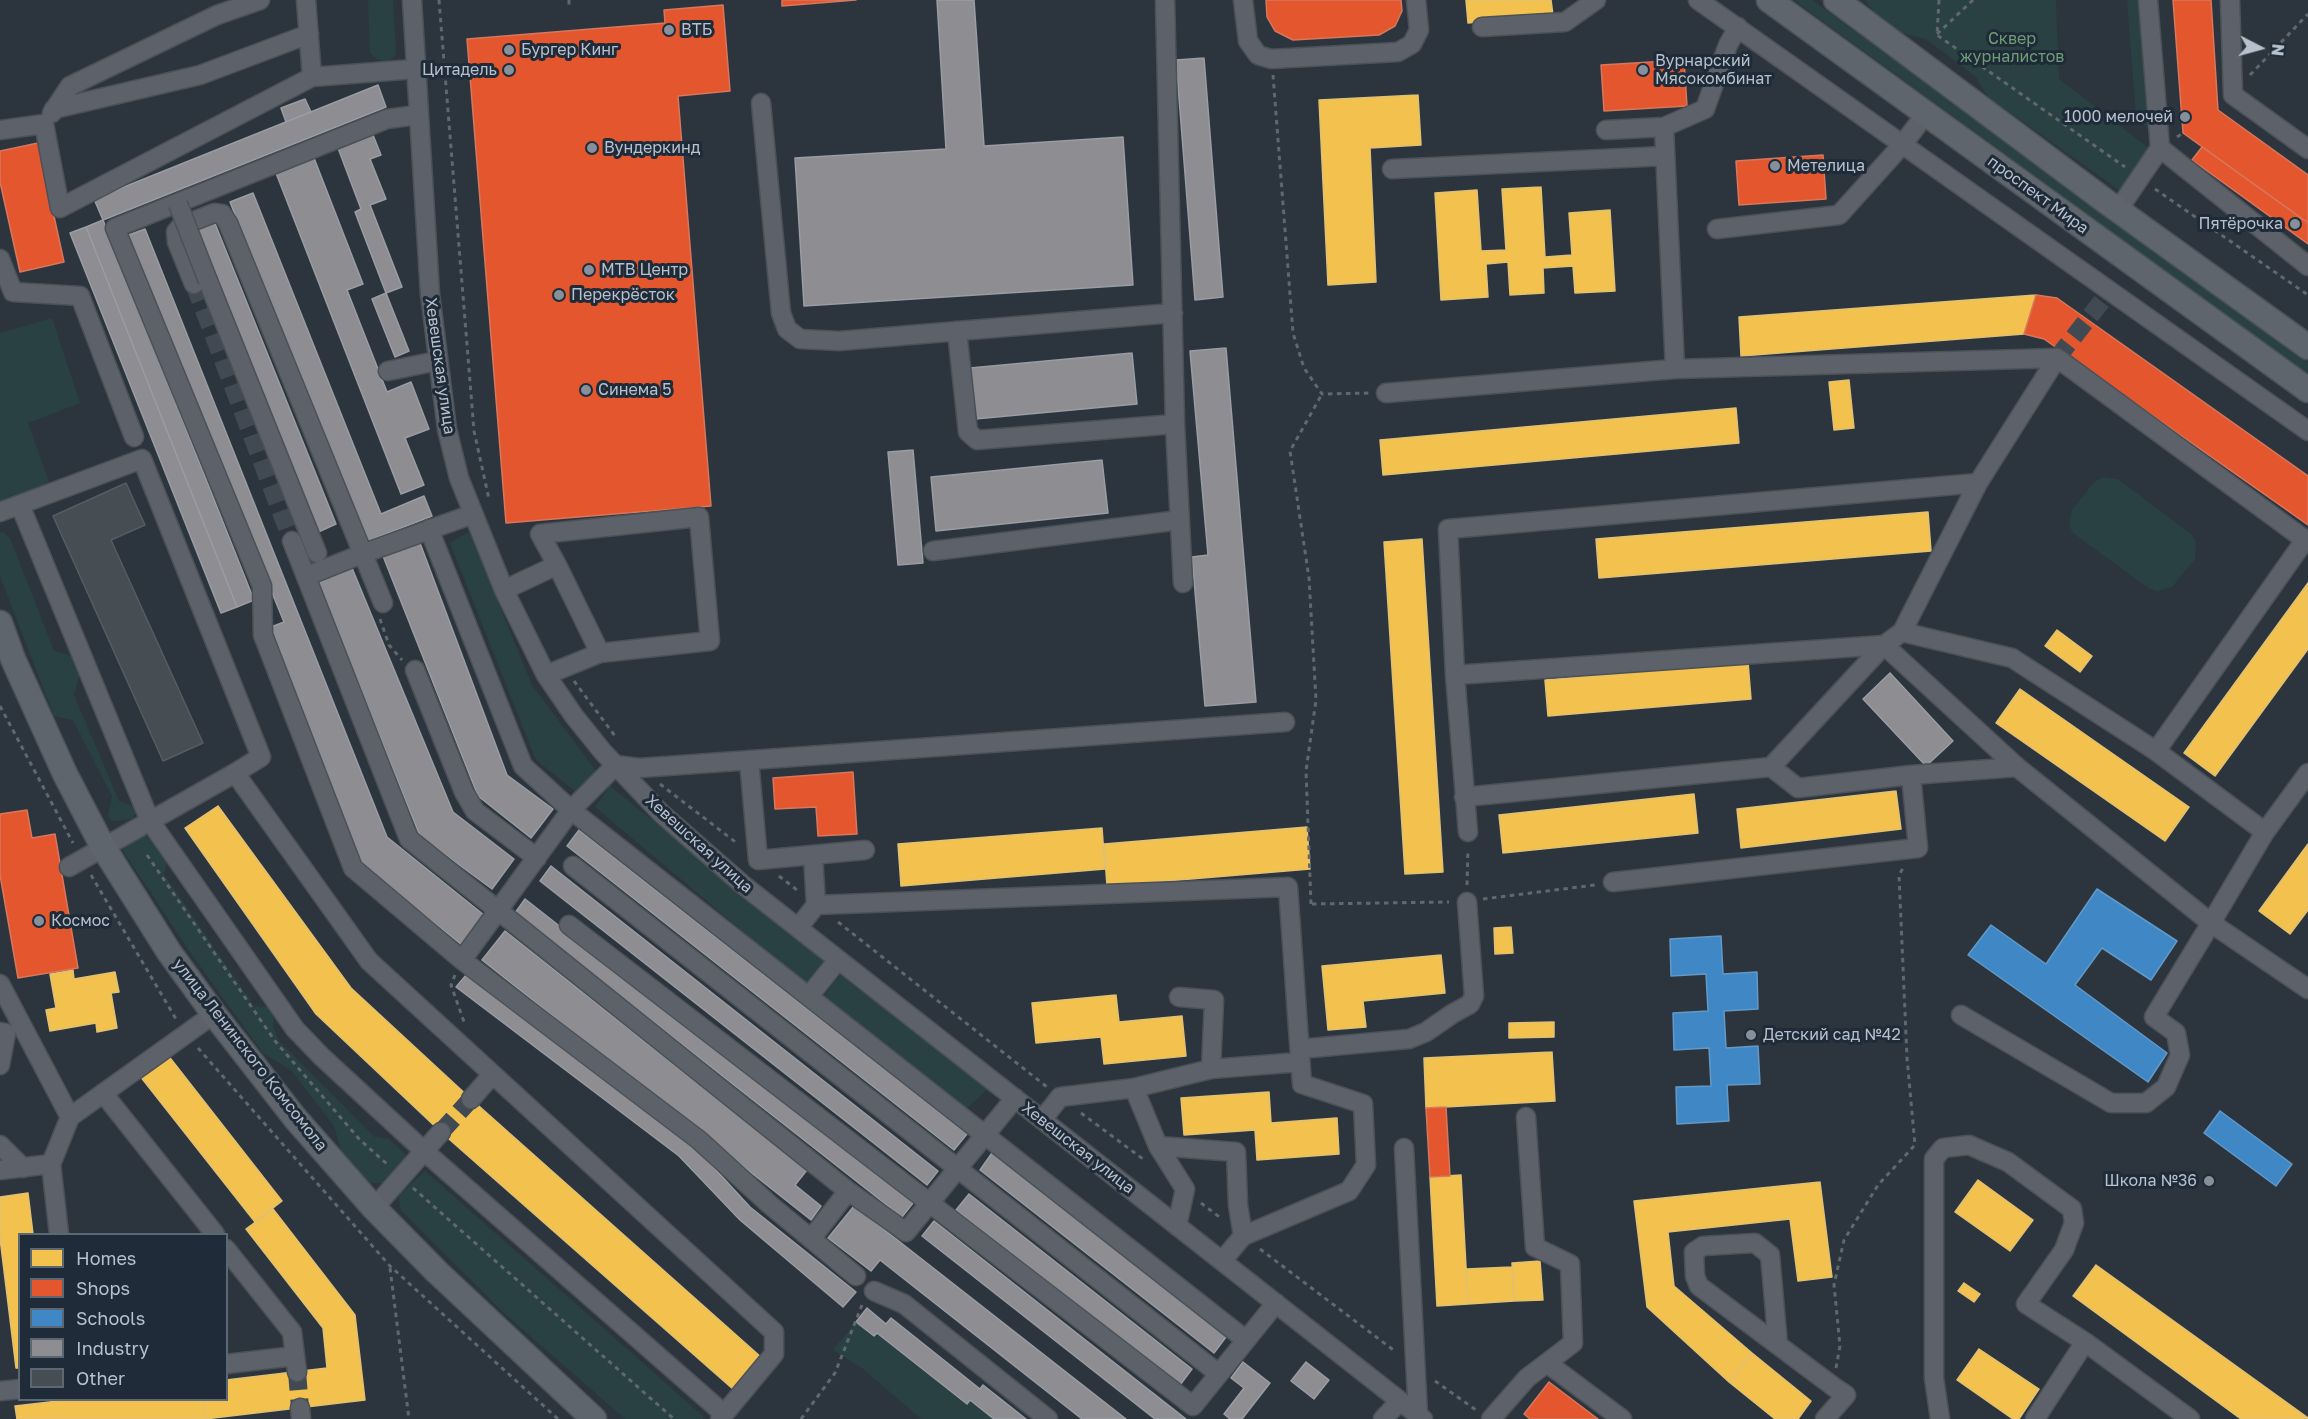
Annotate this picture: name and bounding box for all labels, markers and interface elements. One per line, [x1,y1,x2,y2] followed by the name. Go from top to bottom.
[2230,18,2290,78] north arrow
[681,20,712,40] place label: ВТБ
[662,23,676,37] marker: ВТБ
[1960,29,2064,67] park label: Сквер журналистов
[521,40,618,60] place label: Бургер Кинг
[502,43,516,57] marker: Бургер Кинг
[2267,43,2288,57] text: N
[1655,51,1772,89] place label: Вурнарский Мясокомбинат
[422,60,497,80] place label: Цитадель
[502,63,516,77] marker: Цитадель
[1636,63,1650,77] marker: Вурнарский Мясокомбинат
[2064,107,2173,127] place label: 1000 мелочей
[2178,110,2192,124] marker: 1000 мелочей
[604,138,700,158] place label: Вундеркинд
[585,141,599,155] marker: Вундеркинд
[1984,152,2092,238] street label: проспект Мира
[1787,156,1865,176] place label: Метелица
[1768,159,1782,173] marker: Метелица
[2199,214,2283,234] place label: Пятёрочка
[2288,217,2302,231] marker: Пятёрочка
[601,260,688,280] place label: МТВ Центр
[582,263,596,277] marker: МТВ Центр
[571,285,675,305] place label: Перекрёсток
[552,288,566,302] marker: Перекрёсток
[421,297,459,435] street label: Хевешская улица
[598,380,672,400] place label: Синема 5
[579,383,593,397] marker: Синема 5
[641,791,757,897] street label: Хевешская улица
[51,911,110,931] place label: Космос
[32,914,46,928] marker: Космос
[169,955,331,1155] street label: улица Ленинского Комсомола
[1763,1025,1901,1045] place label: Детский сад №42
[1744,1028,1758,1042] marker: Детский сад №42
[1018,1098,1138,1198] street label: Хевешская улица
[2104,1171,2197,1191] place label: Школа №36
[2202,1174,2216,1188] marker: Школа №36
[18,1233,228,1401] legend
[76,1247,136,1269] text: Homes
[76,1277,130,1299] text: Shops
[76,1307,145,1329] text: Schools
[76,1337,149,1359] text: Industry
[76,1367,125,1389] text: Other

